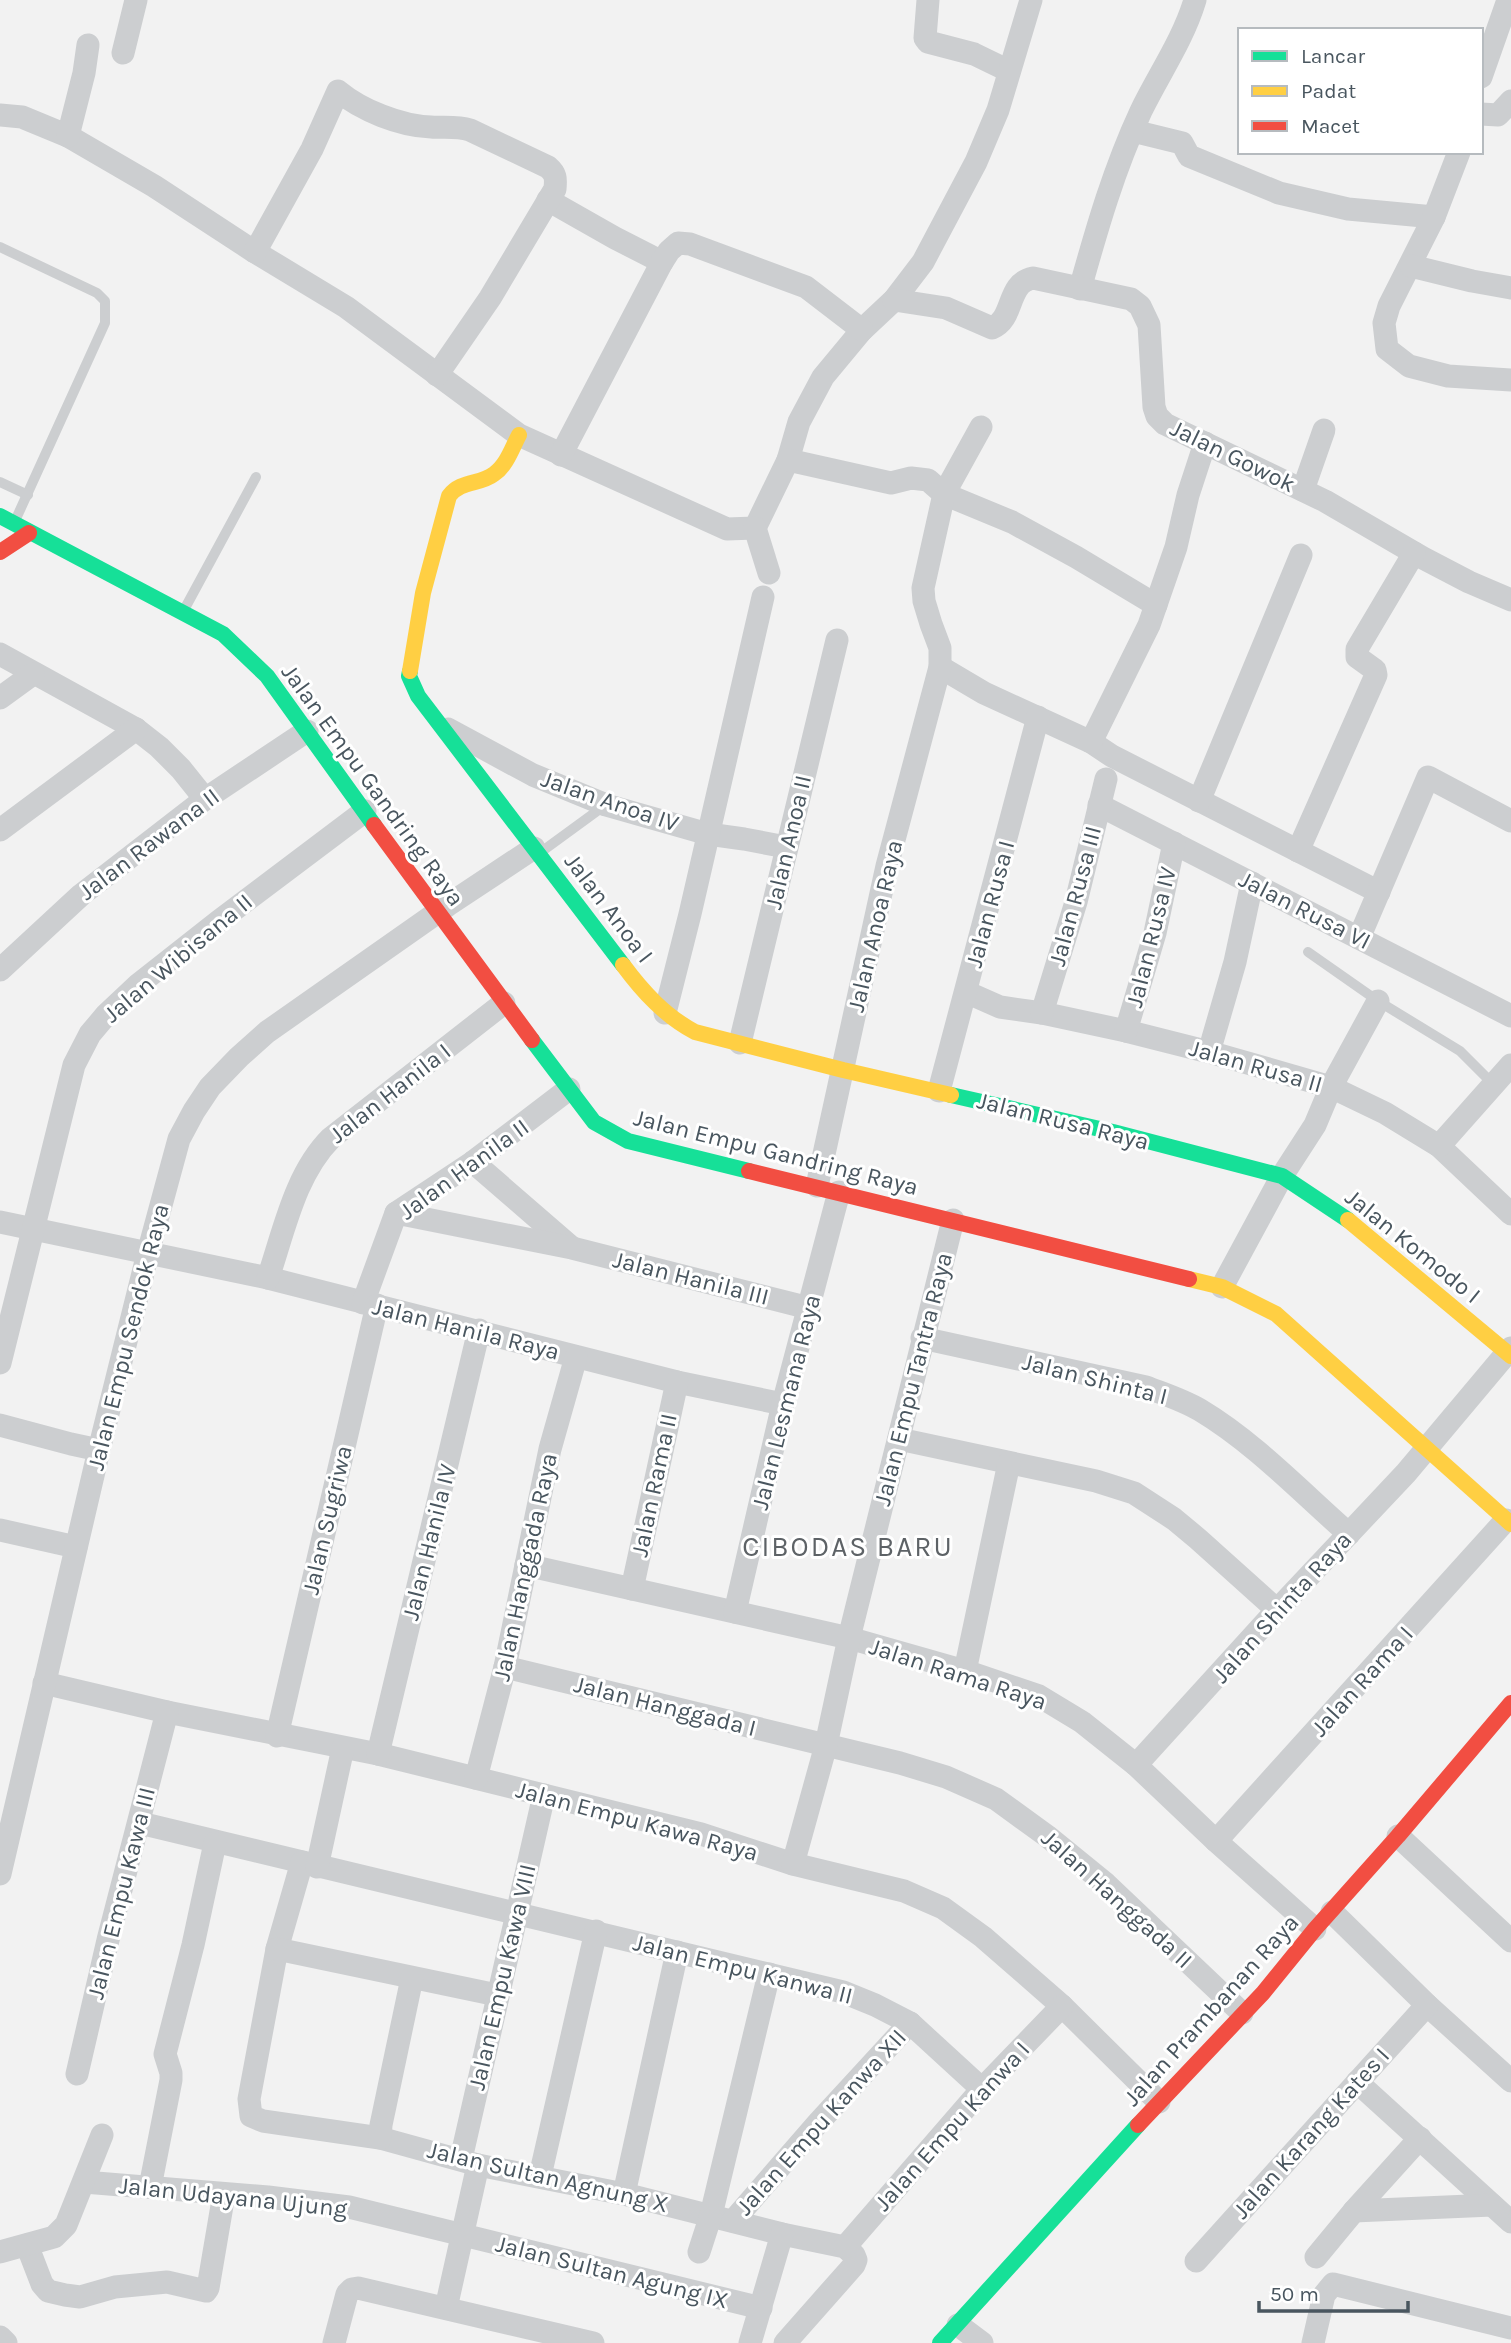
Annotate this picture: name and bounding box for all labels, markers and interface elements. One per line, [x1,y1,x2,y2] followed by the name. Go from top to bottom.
[1238,28,1483,154] legend
[1301,44,1365,68] text: Lancar
[1301,79,1356,103] text: Padat
[1301,114,1360,138] text: Macet
[1166,414,1300,498] street label: Jalan Gowok
[276,658,470,912] street label: Jalan Empu Gandring Raya
[538,764,683,838] street label: Jalan Anoa IV
[759,772,817,912] street label: Jalan Anoa II
[73,782,225,906] street label: Jalan Rawana II
[1043,823,1107,969] street label: Jalan Rusa III
[842,837,908,1015] street label: Jalan Anoa Raya
[960,837,1020,971] street label: Jalan Rusa I
[559,848,659,968] street label: Jalan Anoa I
[1120,863,1182,1010] street label: Jalan Rusa IV
[1234,865,1376,955] street label: Jalan Rusa VI
[98,888,258,1028] street label: Jalan Wibisana II
[1186,1034,1326,1098] street label: Jalan Rusa II
[324,1037,456,1149] street label: Jalan Hanila I
[974,1086,1152,1156] street label: Jalan Rusa Raya
[631,1103,921,1201] street label: Jalan Empu Gandring Raya
[394,1113,534,1225] street label: Jalan Hanila II
[1340,1183,1486,1309] street label: Jalan Komodo I
[81,1201,175,1473] street label: Jalan Empu Sendok Raya
[610,1245,772,1311] street label: Jalan Hanila III
[868,1250,958,1508] street label: Jalan Empu Tantra Raya
[370,1292,562,1366] street label: Jalan Hanila Raya
[746,1292,826,1512] street label: Jalan Lesmana Raya
[1020,1347,1170,1411] street label: Jalan Shinta I
[625,1411,683,1559] street label: Jalan Rama II
[296,1443,358,1597] street label: Jalan Sugriwa
[487,1450,563,1684] street label: Jalan Hanggada Raya
[396,1461,462,1623] street label: Jalan Hanila IV
[1207,1526,1357,1688] street label: Jalan Shinta Raya
[742,1530,954,1563] district label: CIBODAS BARU
[1305,1620,1419,1742] street label: Jalan Rama I
[866,1632,1050,1716] street label: Jalan Rama Raya
[571,1670,759,1742] street label: Jalan Hanggada I
[513,1775,761,1867] street label: Jalan Empu Kawa Raya
[81,1784,161,2002] street label: Jalan Empu Kawa III
[1036,1824,1198,1974] street label: Jalan Hanggada II
[462,1861,542,2093] street label: Jalan Empu Kawa VIII
[1118,1908,1304,2112] street label: Jalan Prambanan Raya
[630,1928,856,2010] street label: Jalan Empu Kanwa II
[730,2023,912,2221] street label: Jalan Empu Kanwa XII
[868,2035,1036,2217] street label: Jalan Empu Kanwa I
[1227,2042,1395,2224] street label: Jalan Karang Kates I
[425,2136,671,2218] street label: Jalan Sultan Agnung X
[117,2171,349,2223] street label: Jalan Udayana Ujung
[493,2230,731,2314] street label: Jalan Sultan Agung IX
[1259,2270,1408,2314] scale bar
[1270,2282,1319,2306] text: 50 m

